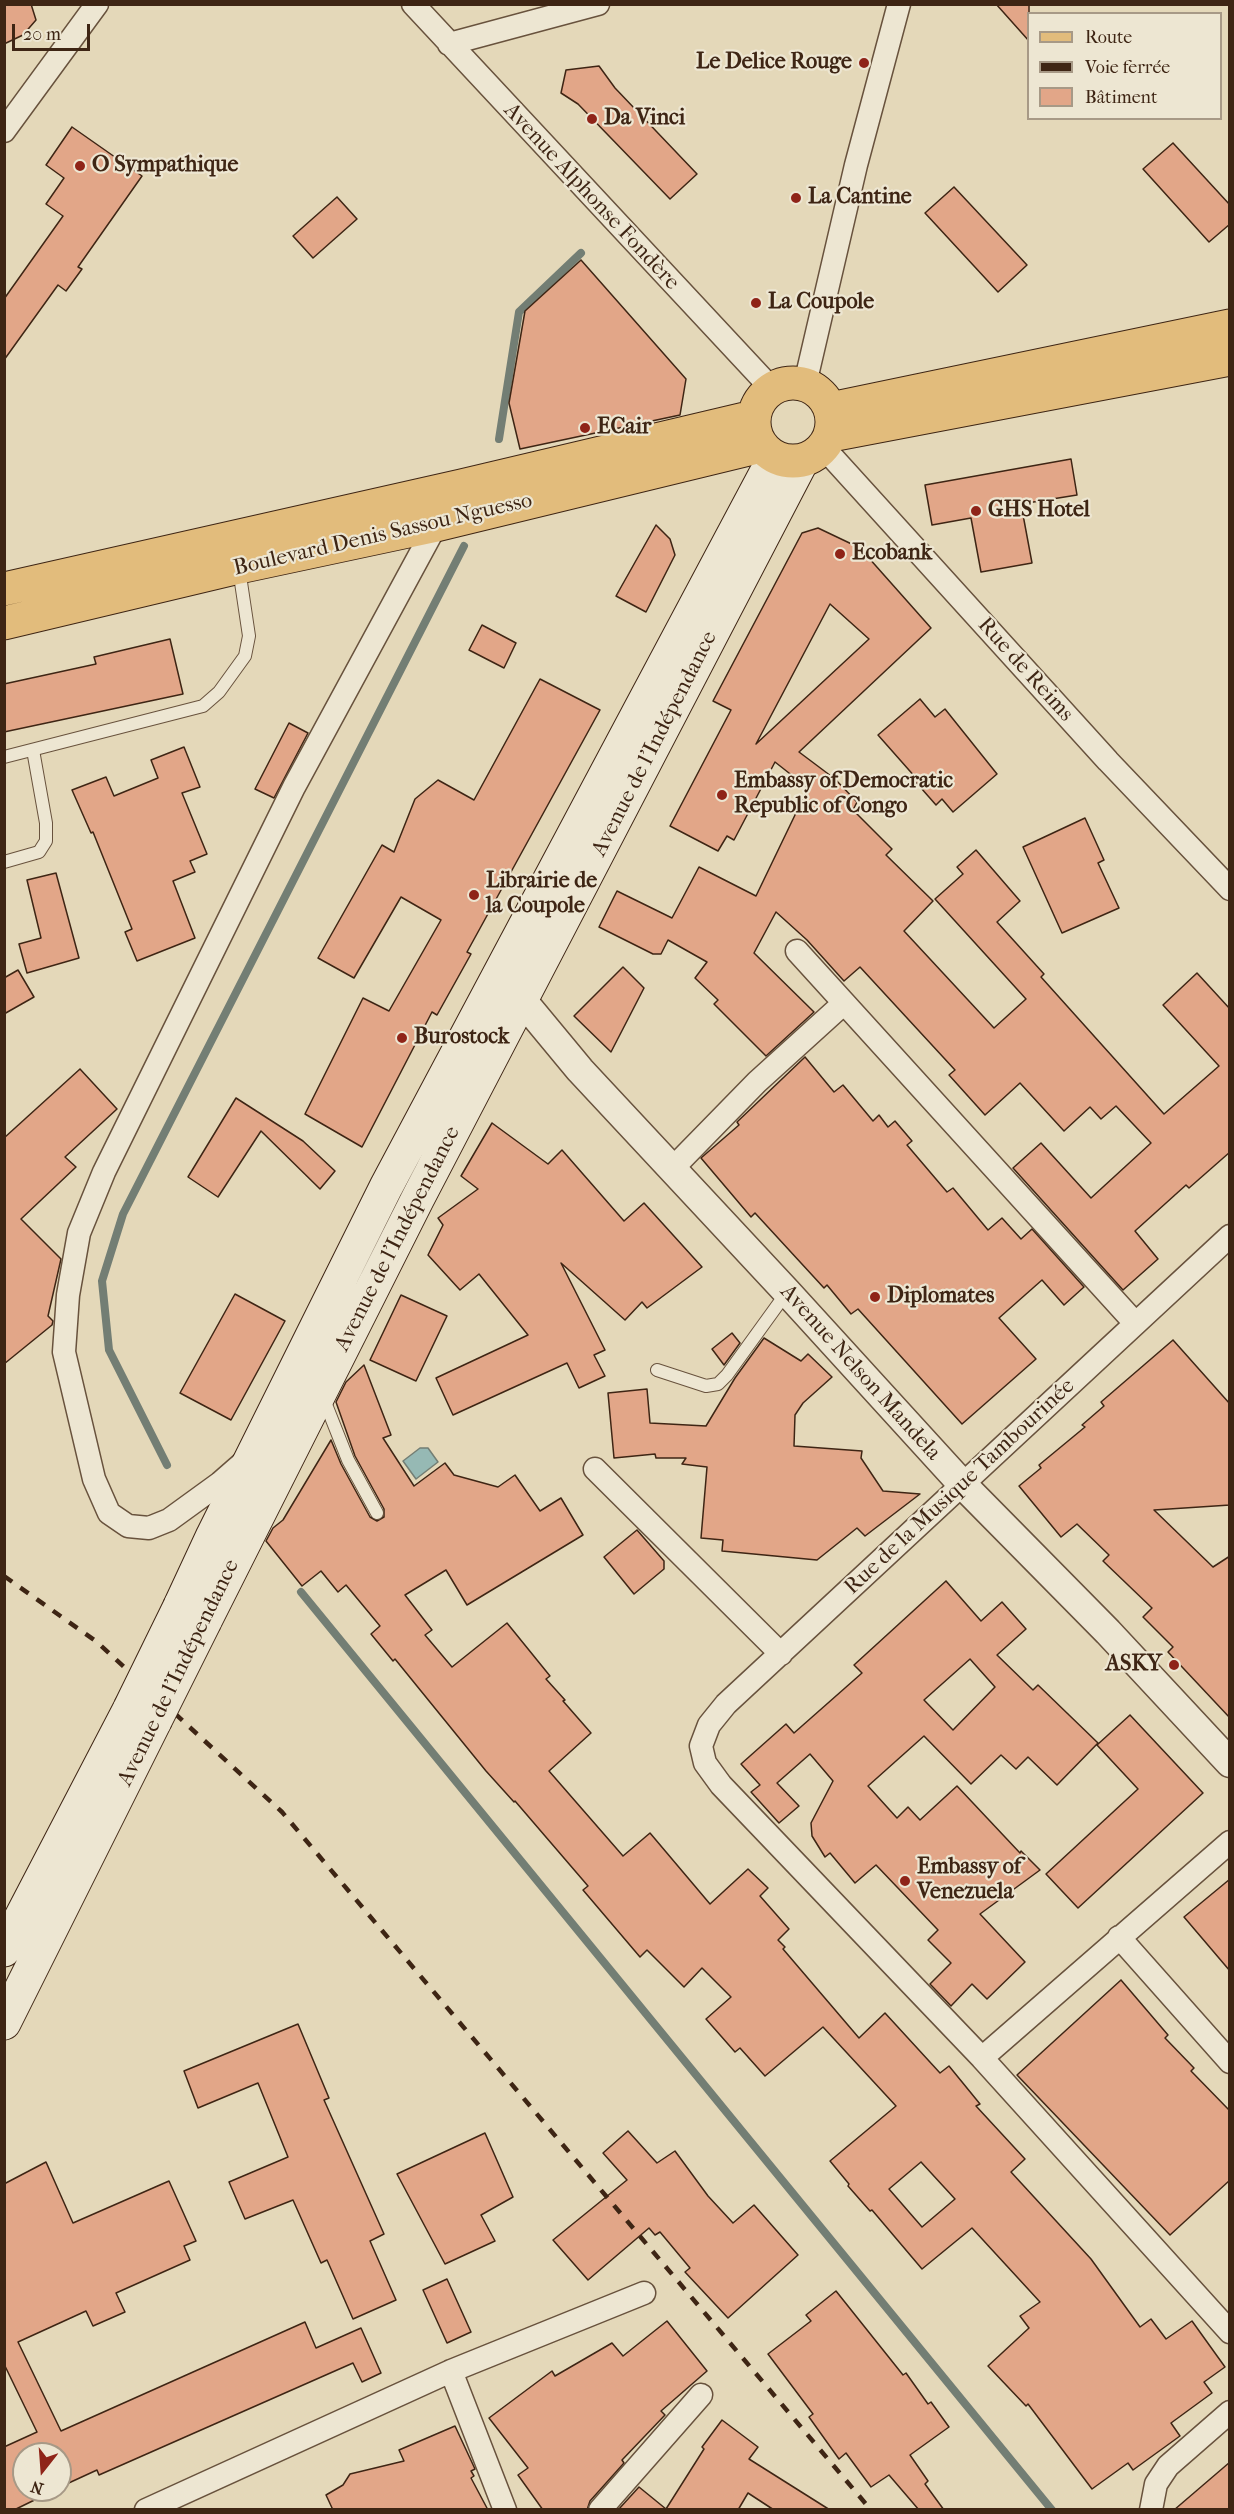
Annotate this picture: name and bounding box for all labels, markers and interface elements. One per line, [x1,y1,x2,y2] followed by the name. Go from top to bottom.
[15,12,93,50] scale bar
[1027,12,1222,120] legend
[23,24,61,45] text: 20 m
[1085,27,1132,48] text: Route
[696,50,852,76] place label: Le Delice Rouge
[857,56,871,70] marker: Le Delice Rouge
[1085,57,1170,78] text: Voie ferrée
[1085,87,1157,108] text: Bâtiment
[497,98,685,296] street label: Avenue Alphonse Fondère
[604,106,685,132] place label: Da Vinci
[585,112,599,126] marker: Da Vinci
[92,153,238,179] place label: O Sympathique
[73,159,87,173] marker: O Sympathique
[808,185,912,211] place label: La Cantine
[789,191,803,205] marker: La Cantine
[768,290,874,316] place label: La Coupole
[749,296,763,310] marker: La Coupole
[597,415,651,441] place label: ECair
[578,421,592,435] marker: ECair
[231,488,535,582] street label: Boulevard Denis Sassou Nguesso
[988,498,1090,524] place label: GHS Hotel
[969,504,983,518] marker: GHS Hotel
[852,541,932,567] place label: Ecobank
[833,547,847,561] marker: Ecobank
[971,613,1079,727] street label: Rue de Reims
[587,627,723,861] street label: Avenue de l'Indépendance
[734,769,953,820] place label: Embassy of Democratic Republic of Congo
[715,788,729,802] marker: Embassy of Democratic Republic of Congo
[486,869,597,920] place label: Librairie de la Coupole
[467,888,481,902] marker: Librairie de la Coupole
[414,1025,509,1051] place label: Burostock
[395,1031,409,1045] marker: Burostock
[330,1122,466,1356] street label: Avenue de l'Indépendance
[774,1280,946,1466] street label: Avenue Nelson Mandela
[887,1284,994,1310] place label: Diplomates
[868,1290,882,1304] marker: Diplomates
[840,1373,1080,1601] street label: Rue de la Musique Tambourinée
[113,1555,245,1791] street label: Avenue de l'Indépendance
[1106,1652,1162,1678] place label: ASKY
[1167,1658,1181,1672] marker: ASKY
[917,1855,1021,1906] place label: Embassy of Venezuela
[898,1874,912,1888] marker: Embassy of Venezuela
[12,2442,72,2502] north arrow
[29,2477,46,2499] text: N

